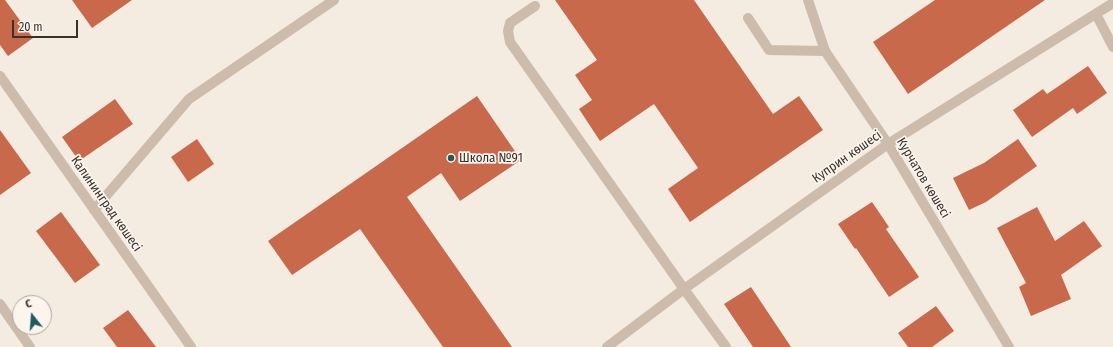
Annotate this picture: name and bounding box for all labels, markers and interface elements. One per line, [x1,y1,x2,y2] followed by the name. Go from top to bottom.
[14,12,80,38] scale bar
[19,20,43,34] text: 20 m
[809,127,885,187] street label: Куприн көшесі
[893,135,953,221] street label: Курчатов көшесі
[459,150,523,166] place label: Школа №91
[67,153,145,255] street label: Калининград көшесі
[446,153,456,163] marker: Школа №91
[12,295,52,335] north arrow
[24,297,33,311] text: С

